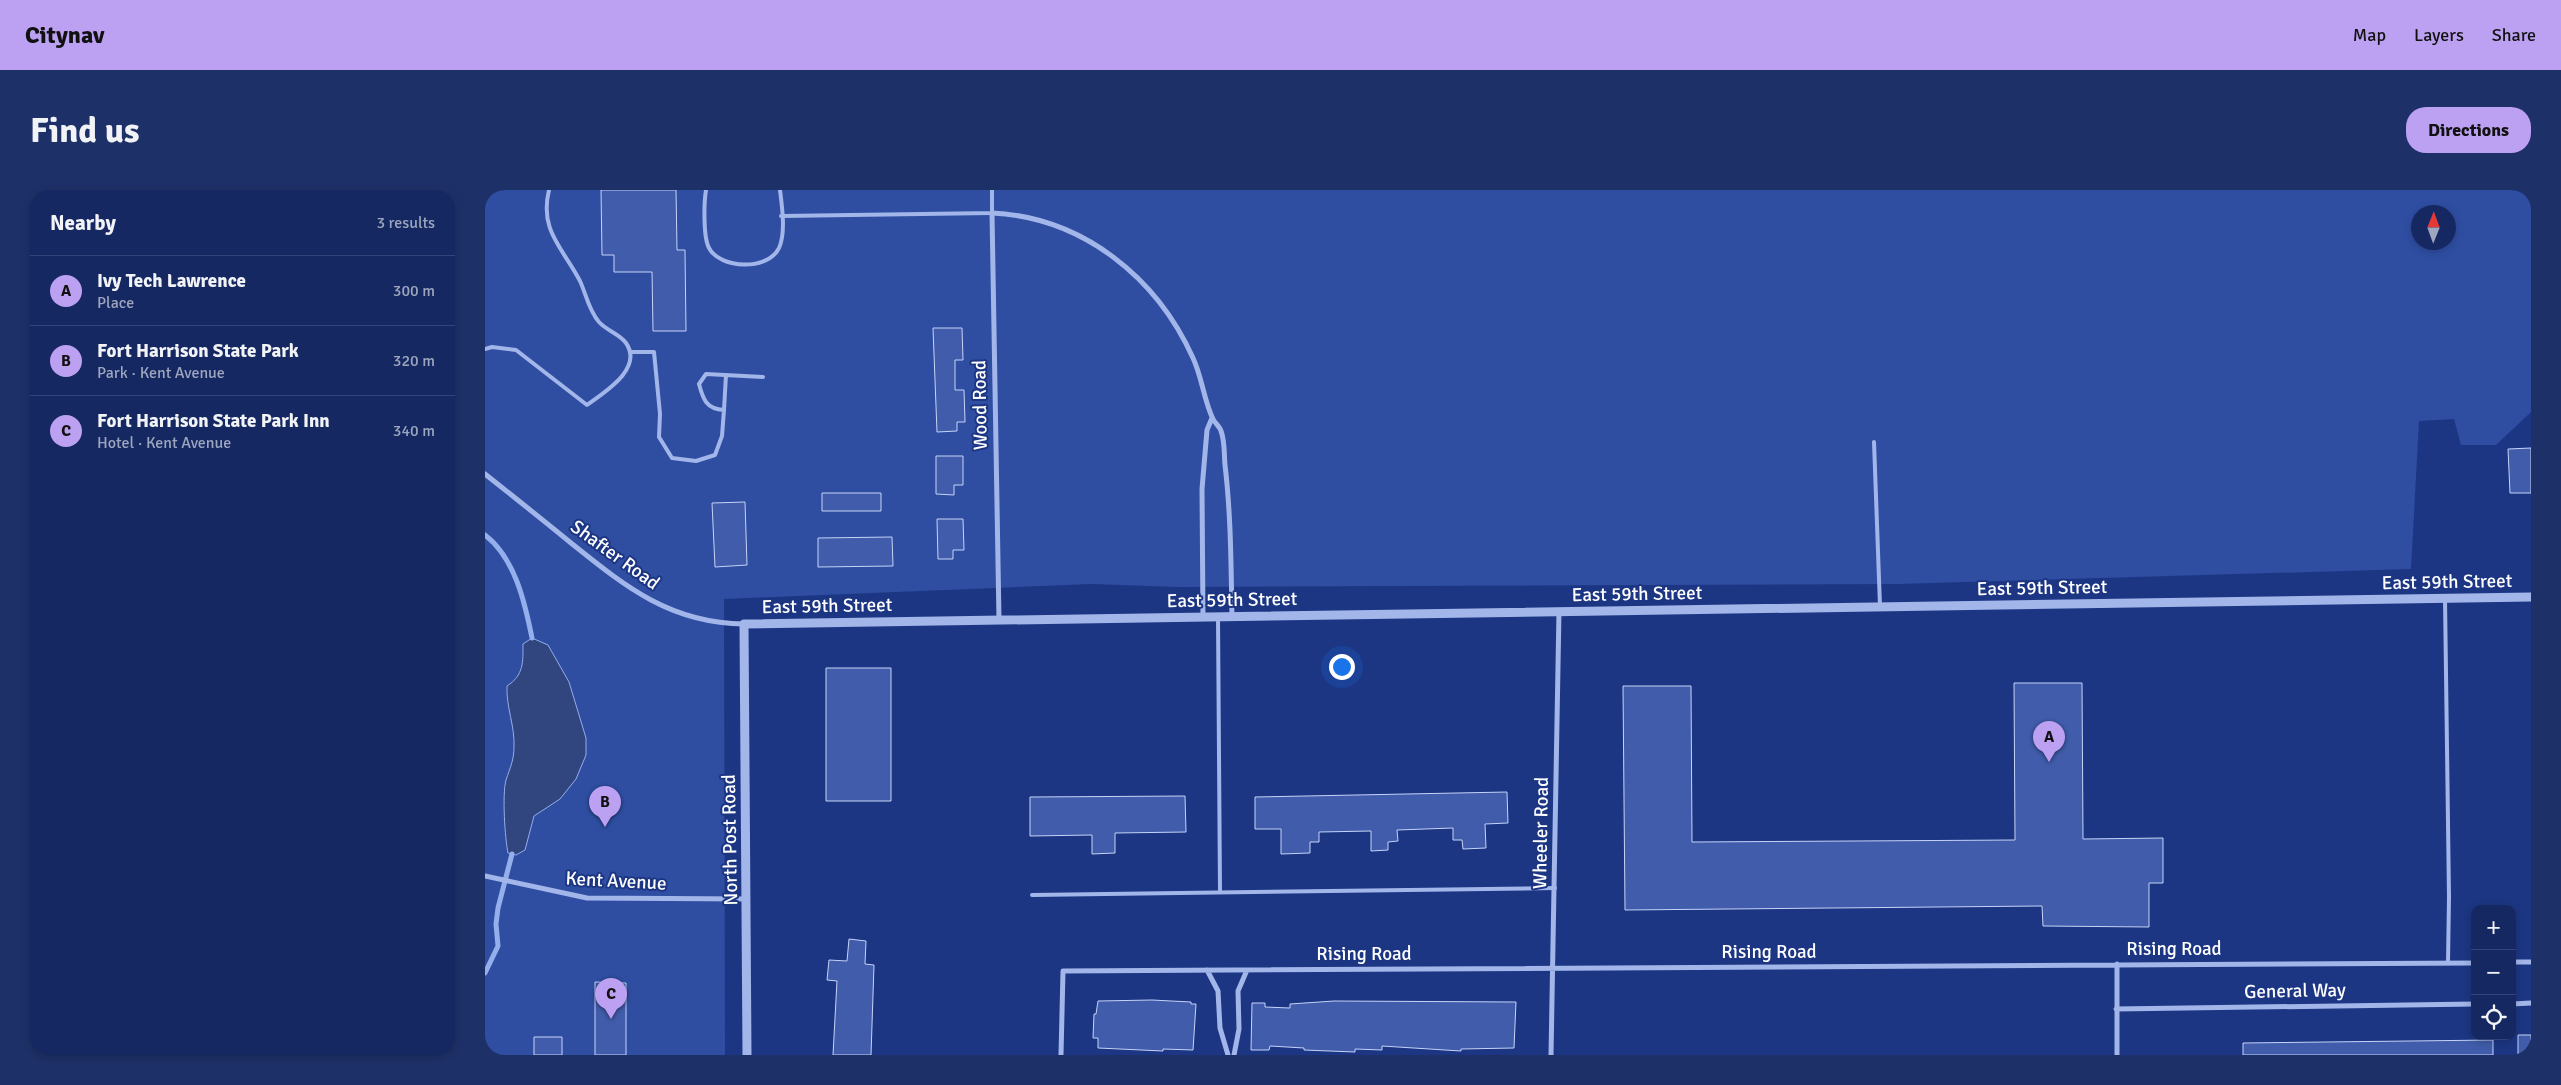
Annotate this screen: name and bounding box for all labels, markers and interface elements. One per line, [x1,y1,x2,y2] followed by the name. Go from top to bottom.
[25,20,104,50] text: Citynav
[2353,24,2386,46] text: Map
[2414,24,2464,46] text: Layers
[2492,24,2536,46] text: Share
[2406,107,2531,153] button: Directions
[30,109,140,152] text: Find us
[2411,205,2456,250] north arrow
[50,210,116,236] text: Nearby
[376,213,435,233] text: 3 results
[97,269,246,293] text: Ivy Tech Lawrence
[61,281,71,301] text: A
[393,281,435,301] text: 300 m
[97,293,134,313] text: Place
[97,339,299,363] text: Fort Harrison State Park
[61,351,71,371] text: B
[393,351,435,371] text: 320 m
[967,360,993,450] street label: Wood Road
[97,363,225,383] text: Park · Kent Avenue
[97,409,330,433] text: Fort Harrison State Park Inn
[61,421,71,441] text: C
[393,421,435,441] text: 340 m
[97,433,231,453] text: Hotel · Kent Avenue
[566,515,664,595] street label: Shafter Road
[2382,569,2513,595] street label: East 59th Street
[1977,575,2108,601] street label: East 59th Street
[1572,581,1703,607] street label: East 59th Street
[1167,587,1298,613] street label: East 59th Street
[762,593,893,619] street label: East 59th Street
[1329,654,1355,680] your location
[2033,721,2065,762] pin: A
[717,774,743,906] street label: North Post Road
[1528,777,1554,889] street label: Wheeler Road
[589,786,621,827] pin: B
[565,866,667,896] street label: Kent Avenue
[2471,905,2516,1040] map controls
[2471,905,2516,950] button: +
[2126,937,2222,961] street label: Rising Road
[1721,940,1817,964] street label: Rising Road
[1316,942,1412,966] street label: Rising Road
[2471,950,2516,995] button: −
[595,978,627,1019] pin: C
[2244,978,2346,1004] street label: General Way
[2471,995,2516,1040] button: locate

